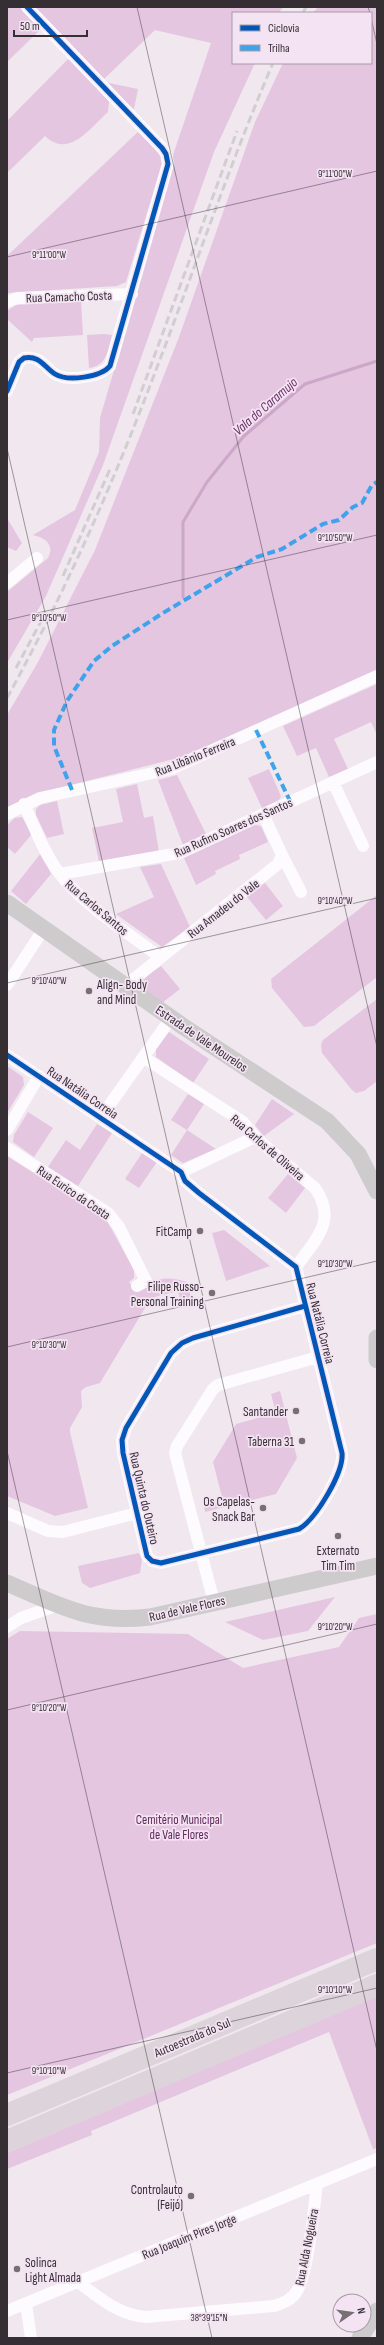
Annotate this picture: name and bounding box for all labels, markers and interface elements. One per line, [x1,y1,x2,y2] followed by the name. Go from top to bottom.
[14,12,87,38] scale bar
[232,12,372,64] legend
[20,19,40,34] text: 50 m
[268,21,300,36] text: Ciclovia
[268,41,290,56] text: Trilha
[318,168,353,180] text: 9°11'00"W
[32,249,67,261] text: 9°11'00"W
[26,287,112,307] street label: Rua Camacho Costa
[230,374,301,439] water label: Vala do Caramujo
[318,532,353,544] text: 9°10'50"W
[32,612,67,624] text: 9°10'50"W
[153,734,238,780] street label: Rua Libânio Ferreira
[172,794,295,861] street label: Rua Rufino Soares dos Santos
[184,876,263,942] street label: Rua Amadeu do Vale
[61,877,132,939] street label: Rua Carlos Santos
[317,895,353,907] text: 9°10'40"W
[31,975,67,987] text: 9°10'40"W
[96,977,147,1008] place label: Align- Body and Mind
[84,986,94,996] marker: Align- Body and Mind
[152,1002,251,1076] street label: Estrada de Vale Mourelos
[44,1063,121,1123] street label: Rua Natália Correia
[227,1111,308,1184] street label: Rua Carlos de Oliveira
[33,1162,113,1223] street label: Rua Eurico da Costa
[156,1224,192,1240] place label: FitCamp
[195,1226,205,1236] marker: FitCamp
[317,1258,353,1270] text: 9°10'30"W
[131,1279,204,1310] place label: Filipe Russo- Personal Training
[302,1281,338,1365] street label: Rua Natália Correia
[207,1288,217,1298] marker: Filipe Russo- Personal Training
[31,1339,67,1351] text: 9°10'30"W
[243,1404,288,1420] place label: Santander
[291,1406,301,1416] marker: Santander
[248,1434,294,1450] place label: Taberna 31
[297,1436,307,1446] marker: Taberna 31
[126,1450,162,1546] street label: Rua Quinta do Outeiro
[203,1494,255,1525] place label: Os Capelas- Snack Bar
[258,1503,268,1513] marker: Os Capelas- Snack Bar
[333,1531,343,1541] marker: Externato Tim Tim
[317,1543,359,1574] place label: Externato Tim Tim
[148,1592,227,1625] street label: Rua de Vale Flores
[318,1621,353,1633] text: 9°10'20"W
[32,1702,67,1714] text: 9°10'20"W
[136,1812,222,1843] park label: Cemitério Municipal de Vale Flores
[318,1984,353,1996] text: 9°10'10"W
[151,2015,233,2062] street label: Autoestrada do Sul
[32,2065,67,2077] text: 9°10'10"W
[131,2182,183,2213] place label: Controlauto (Feijó)
[186,2191,196,2201] marker: Controlauto (Feijó)
[292,2207,322,2287] street label: Rua Alda Nogueira
[140,2211,239,2263] street label: Rua Joaquim Pires Jorge
[25,2255,81,2286] place label: Solinca Light Almada
[12,2264,22,2274] marker: Solinca Light Almada
[332,2293,372,2333] north arrow
[354,2307,368,2315] text: N
[190,2312,228,2324] text: 38°39'15"N

